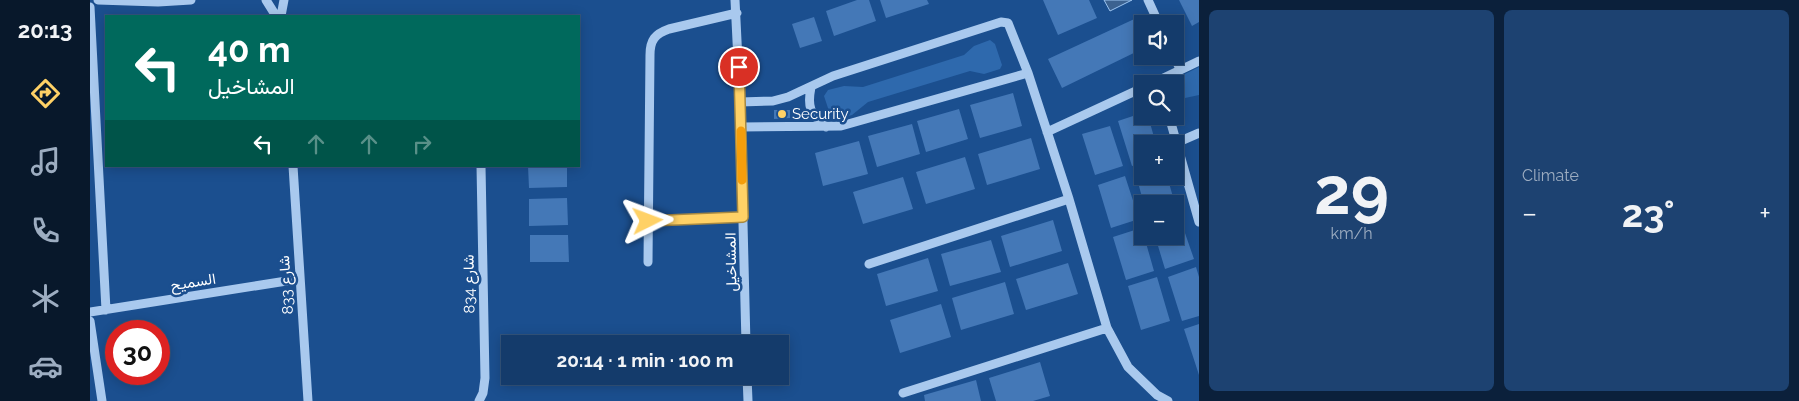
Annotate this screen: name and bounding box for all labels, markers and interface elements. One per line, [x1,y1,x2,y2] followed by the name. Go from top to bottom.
[1134,15,1184,245] map controls
[1134,15,1184,65] button: sound
[18,17,72,43] text: 20:13
[208,29,290,70] text: 40 m
[125,35,190,100] icon: left
[718,46,760,88] pin
[725,53,753,81] icon: arrive
[208,73,295,99] text: المشاخيل
[1134,75,1184,125] button: search
[28,76,63,111] icon: directions
[792,105,849,123] place label: Security
[776,108,788,120] marker: Security
[249,130,277,158] icon: left
[302,130,330,158] icon: ahead
[355,130,383,158] icon: ahead
[408,130,436,158] icon: right
[1134,135,1184,185] button: +
[28,144,63,179] icon: music
[1314,153,1389,229] text: 29
[1522,166,1579,185] text: Climate
[1622,191,1675,236] text: 23°
[621,194,673,246] position arrow
[1134,195,1184,245] button: −
[1522,197,1537,230] text: −
[1759,197,1771,230] text: +
[28,213,63,248] icon: phone
[1330,224,1373,243] text: km/h
[721,232,741,292] street label: المشاخيل
[459,254,481,314] street label: شارع 834
[275,255,299,315] street label: شارع 833
[169,270,217,296] street label: السميح
[28,281,63,316] icon: climate
[105,320,170,385] speed limit sign: 30
[28,349,63,384] icon: car
[556,349,734,371] text: 20:14 · 1 min · 100 m

